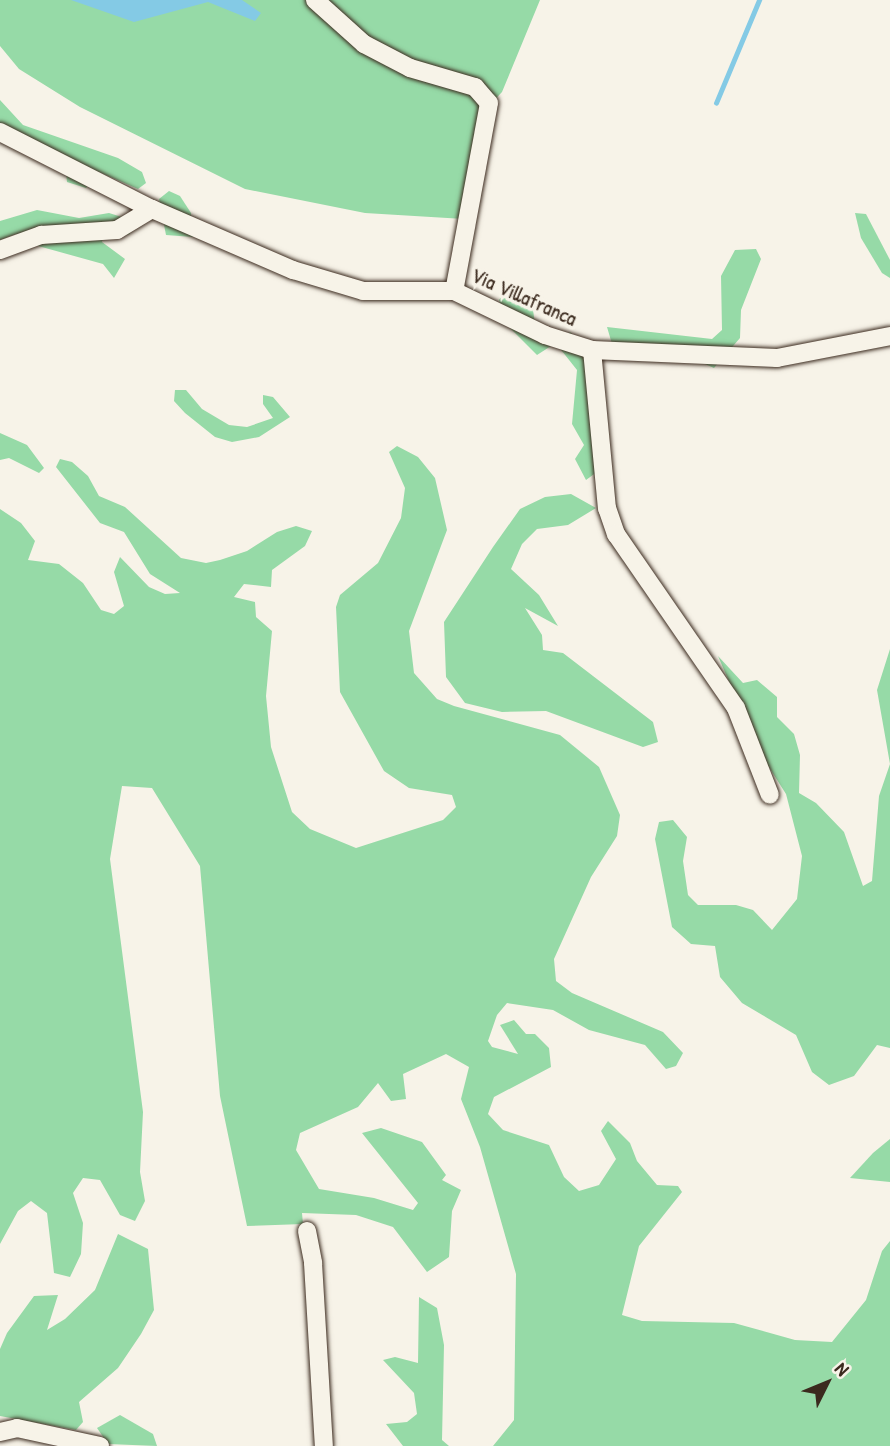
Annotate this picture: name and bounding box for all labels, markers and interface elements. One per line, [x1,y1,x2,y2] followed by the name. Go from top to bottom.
[467,262,581,332] street label: Via Villafranca
[792,1348,862,1418] north arrow
[829,1356,855,1381] text: N

